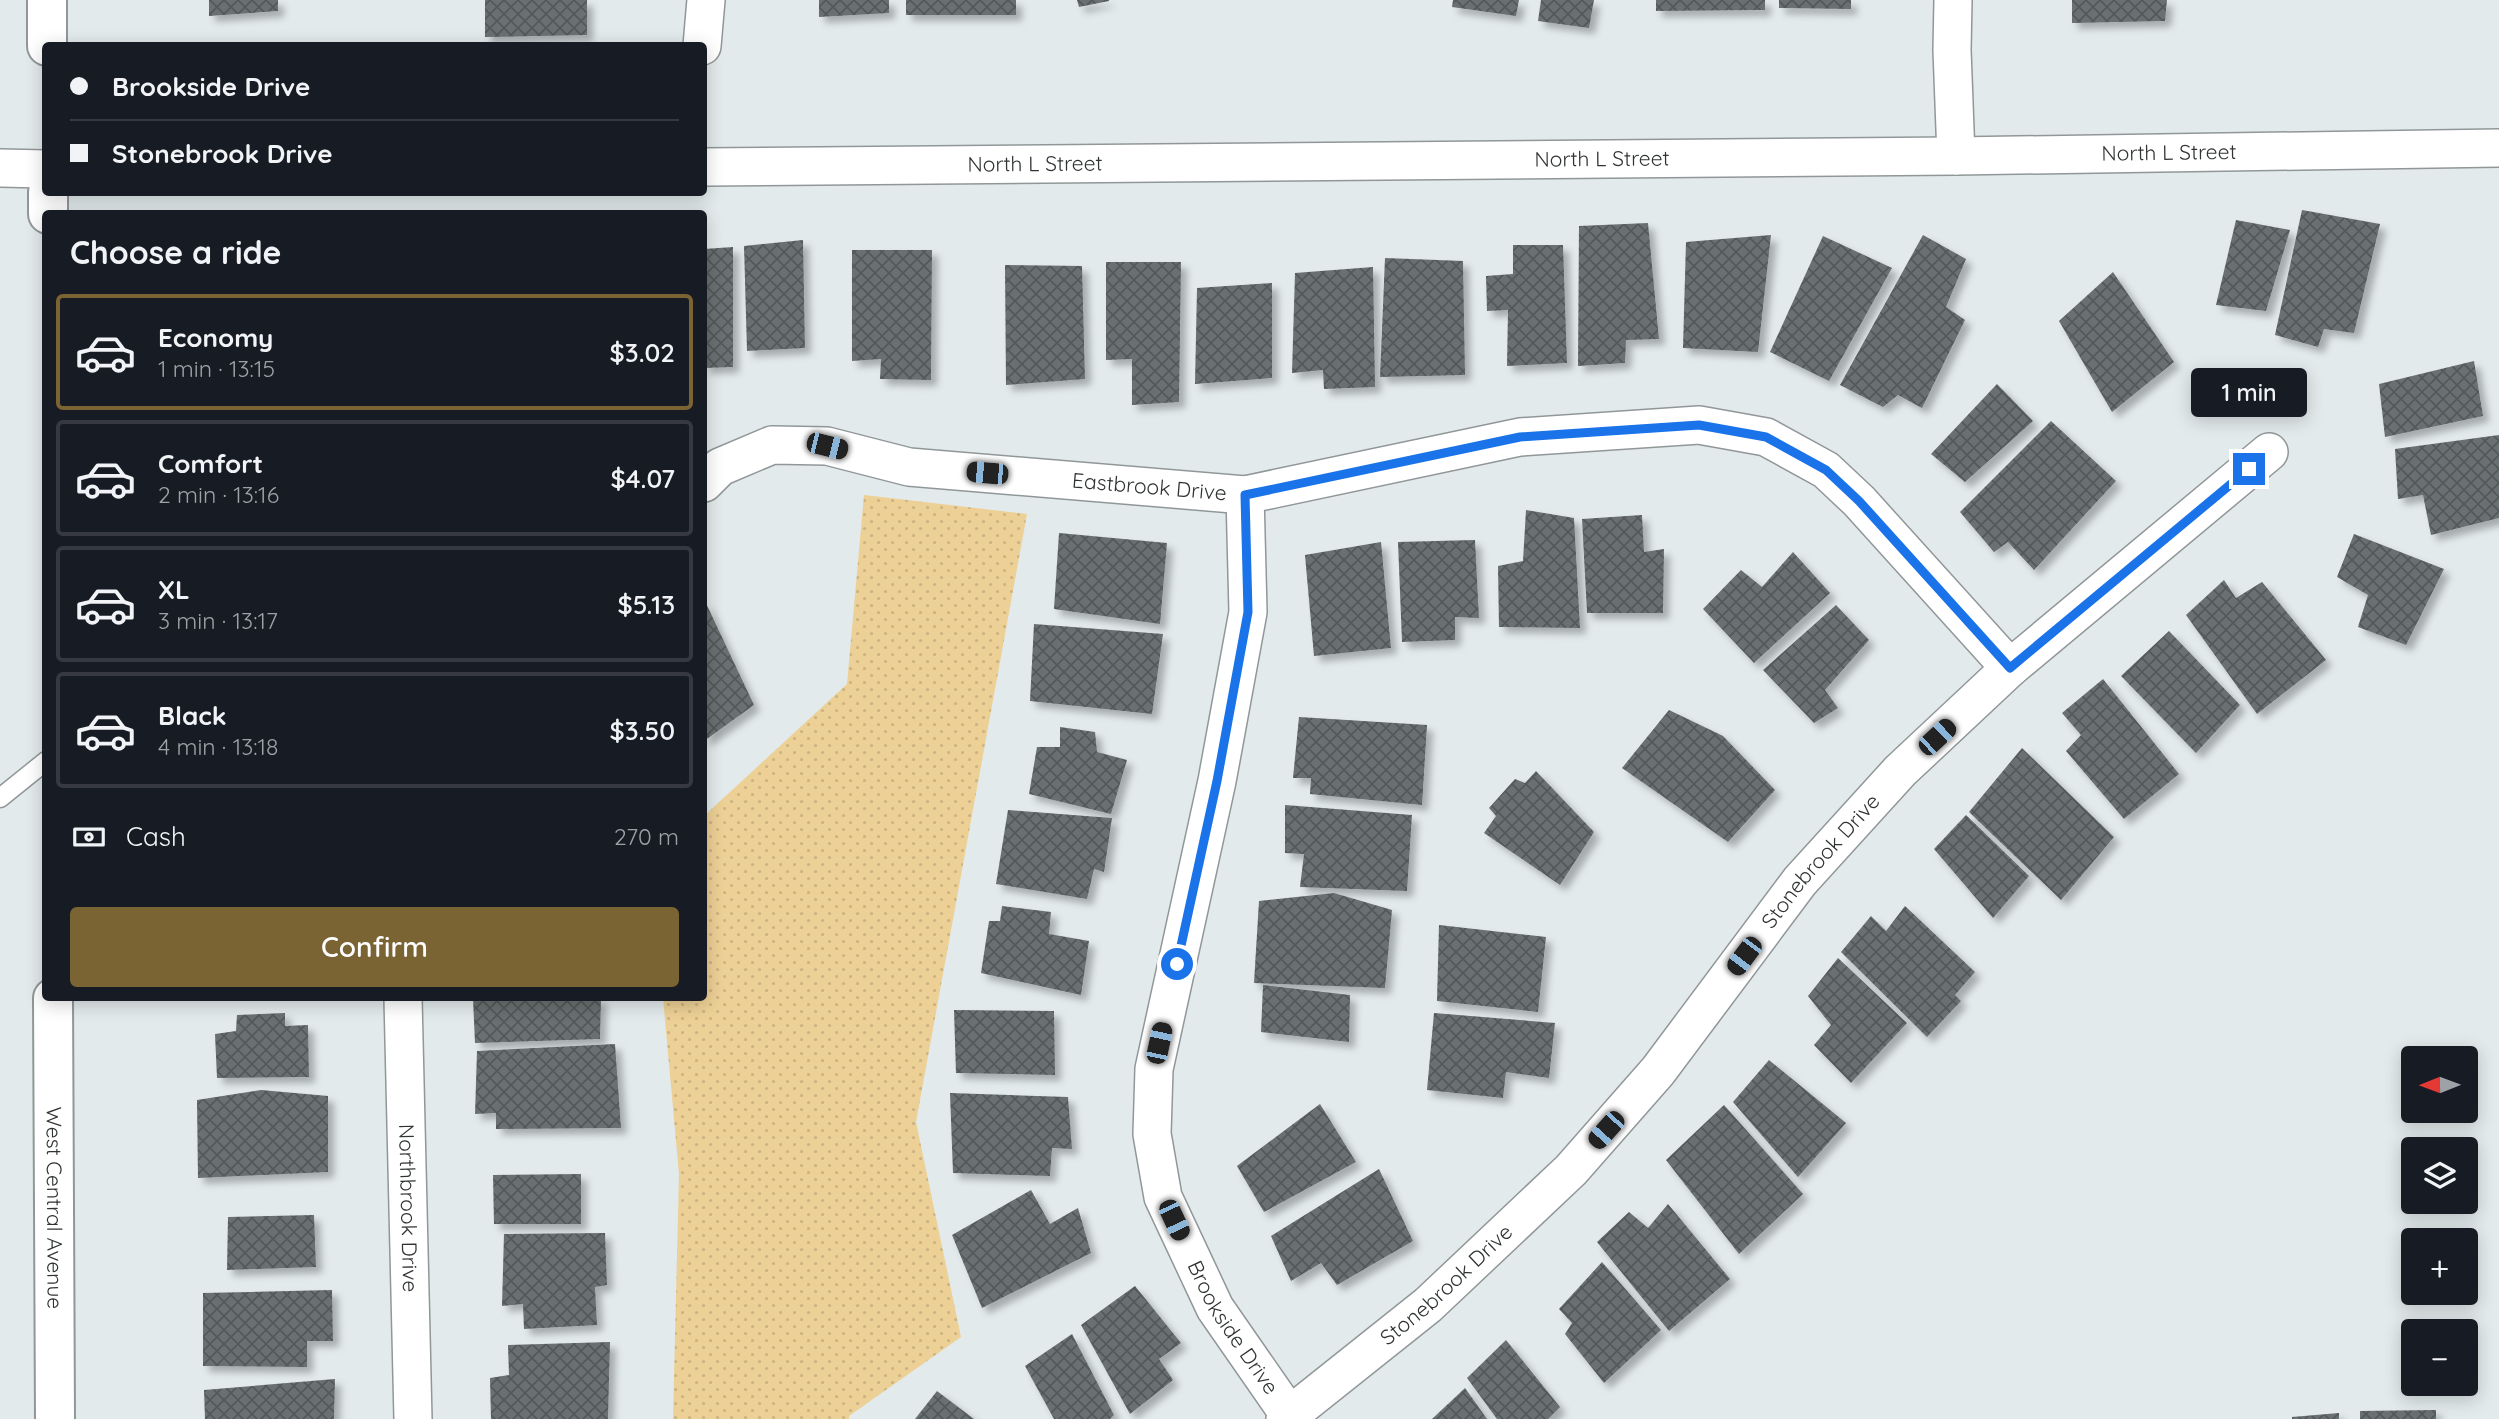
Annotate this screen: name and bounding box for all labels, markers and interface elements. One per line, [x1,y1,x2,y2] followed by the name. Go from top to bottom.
[112,70,310,103] text: Brookside Drive
[112,137,332,170] text: Stonebrook Drive
[2101,138,2237,166] street label: North L Street
[1534,145,1670,172] street label: North L Street
[967,149,1103,177] street label: North L Street
[70,232,282,272] text: Choose a ride
[74,321,137,384] icon: car
[158,321,273,354] text: Economy
[610,336,675,369] text: $3.02
[158,354,275,383] text: 1 min · 13:15
[2191,368,2307,416] callout: 1 min
[2221,378,2277,407] text: 1 min
[805,431,850,461] car
[74,447,137,510] icon: car
[158,447,263,480] text: Comfort
[2233,453,2265,485] route end
[966,461,1009,485] car
[611,462,675,495] text: $4.07
[1071,467,1228,505] street label: Eastbrook Drive
[158,480,279,509] text: 2 min · 13:16
[74,573,137,636] icon: car
[158,573,190,606] text: XL
[618,588,675,621] text: $5.13
[158,606,278,635] text: 3 min · 13:17
[74,699,137,762] icon: car
[158,699,227,732] text: Black
[610,714,675,747] text: $3.50
[1915,715,1960,759] car
[158,732,278,761] text: 4 min · 13:18
[1755,788,1885,933] street label: Stonebrook Drive
[70,818,108,856] icon: cash
[126,820,186,853] text: Cash
[614,822,679,851] text: 270 m
[70,907,679,987] button: Confirm
[1723,933,1766,979] car
[1161,948,1193,980] route start
[1145,1020,1174,1066] car
[2401,1046,2478,1124] north arrow
[2401,1046,2478,1396] map controls
[42,1107,68,1309] street label: West Central Avenue
[1585,1107,1628,1153] car
[394,1123,424,1292] street label: Northbrook Drive
[2401,1137,2478,1214] button: layers
[1156,1197,1193,1243] car
[1374,1218,1517,1350] street label: Stonebrook Drive
[2401,1228,2478,1305] button: +
[1183,1256,1285,1399] street label: Brookside Drive
[2401,1319,2478,1396] button: −

